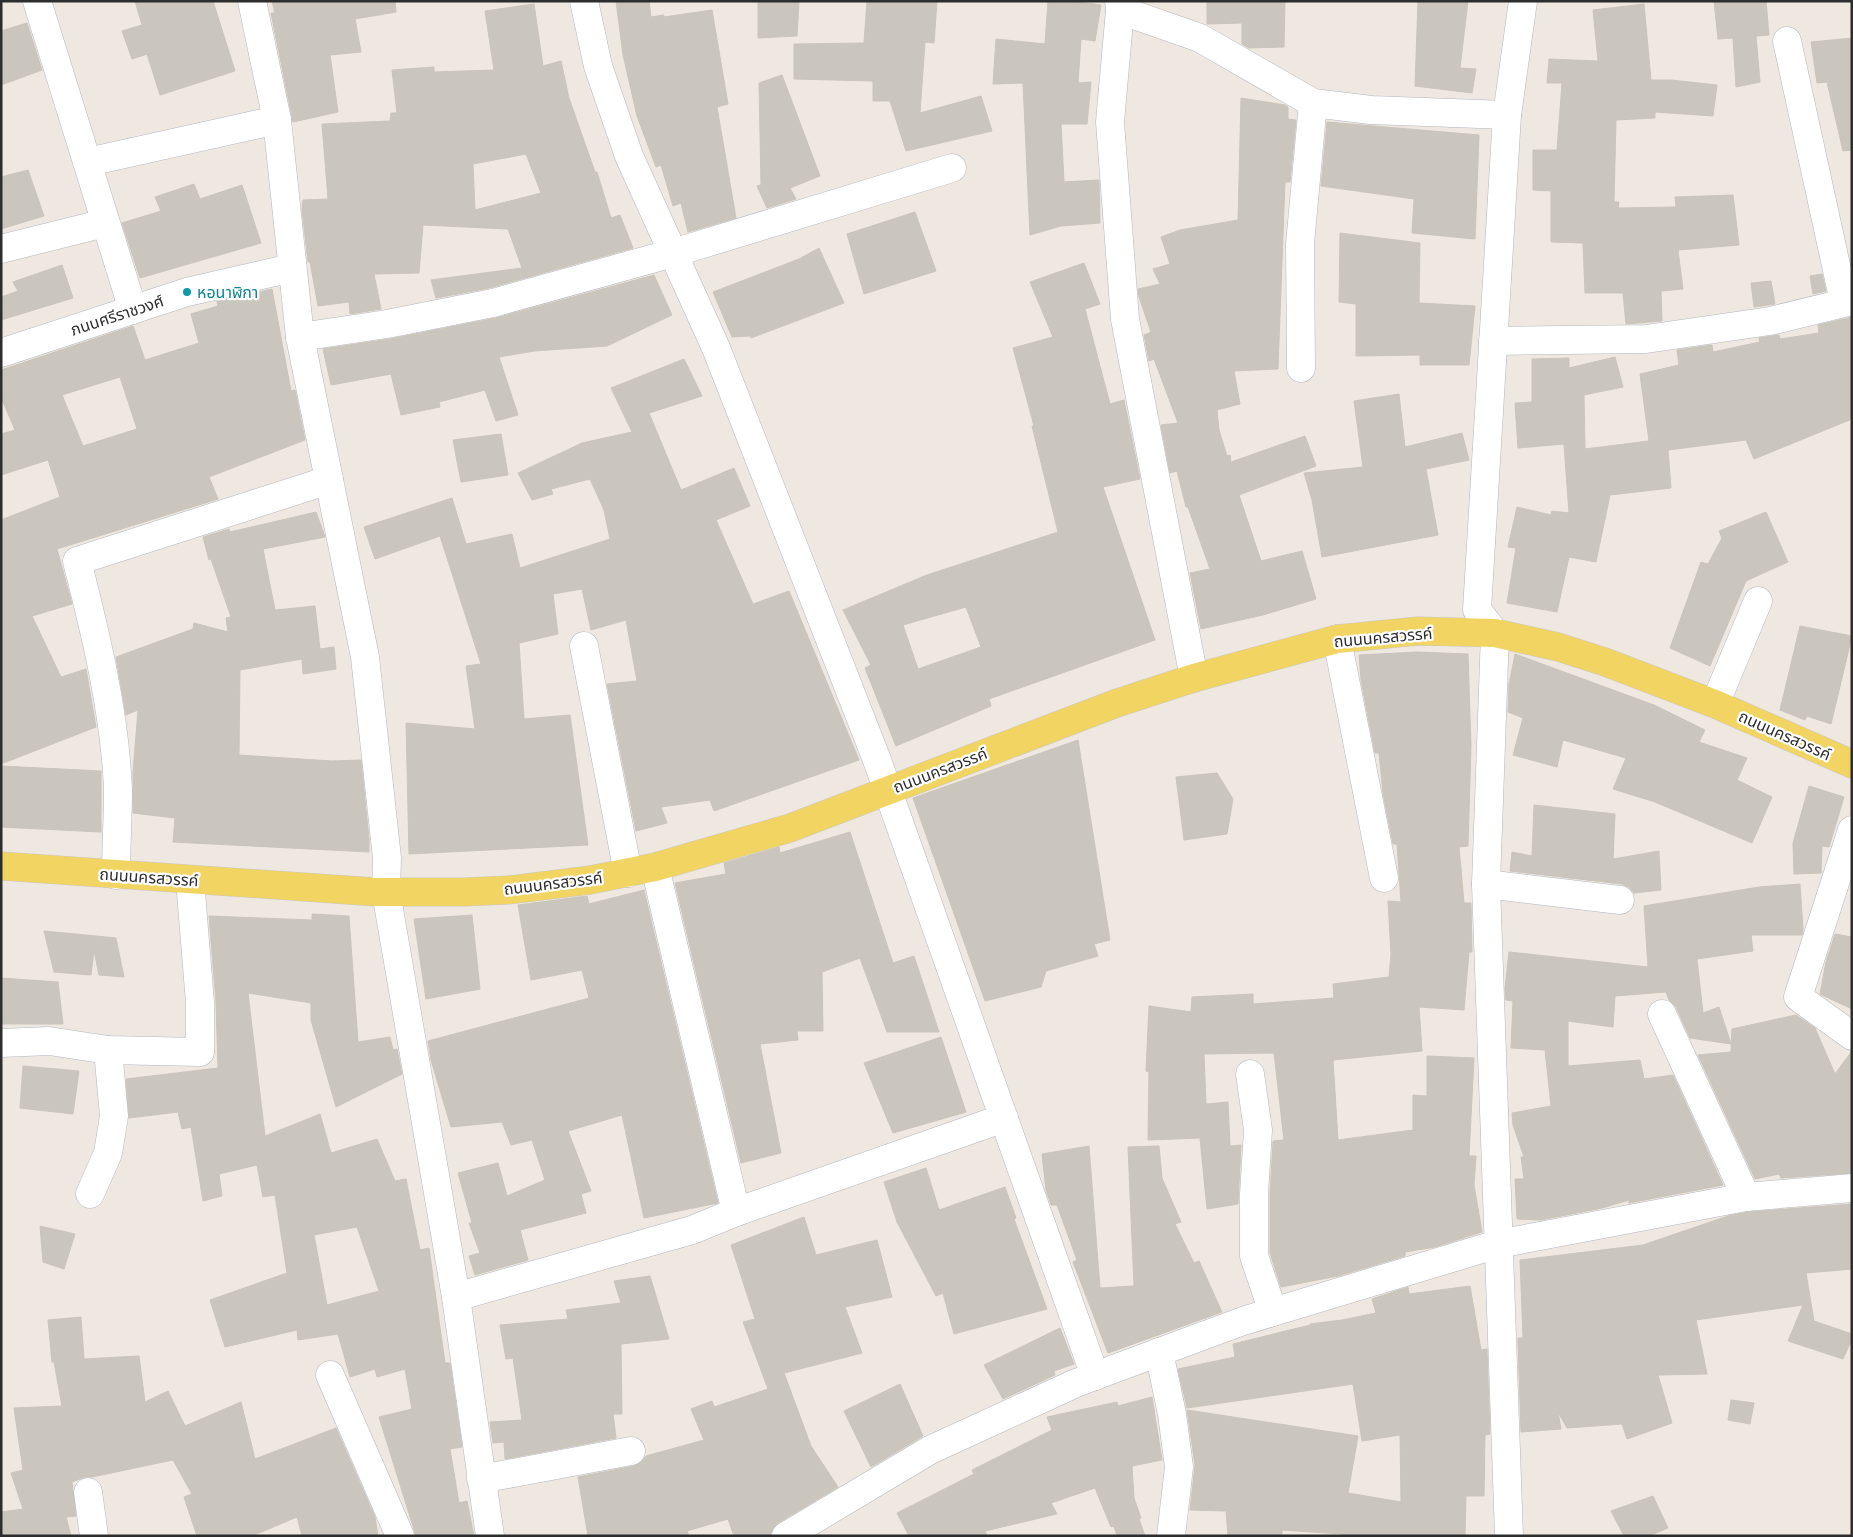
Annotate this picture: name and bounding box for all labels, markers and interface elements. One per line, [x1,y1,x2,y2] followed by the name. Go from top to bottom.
[197,282,258,303] place label: หอนาฬิกา
[181,286,193,298] marker: หอนาฬิกา
[68,291,166,340] street label: ภนนศรีราชวงศ์
[1333,623,1433,652] street label: ถนนนครสวรรค์
[1735,706,1834,765] street label: ถนนนครสวรรค์
[890,743,990,798] street label: ถนนนครสวรรค์
[99,864,199,891] street label: ถนนนครสวรรค์
[503,867,604,900] street label: ถนนนครสวรรค์

